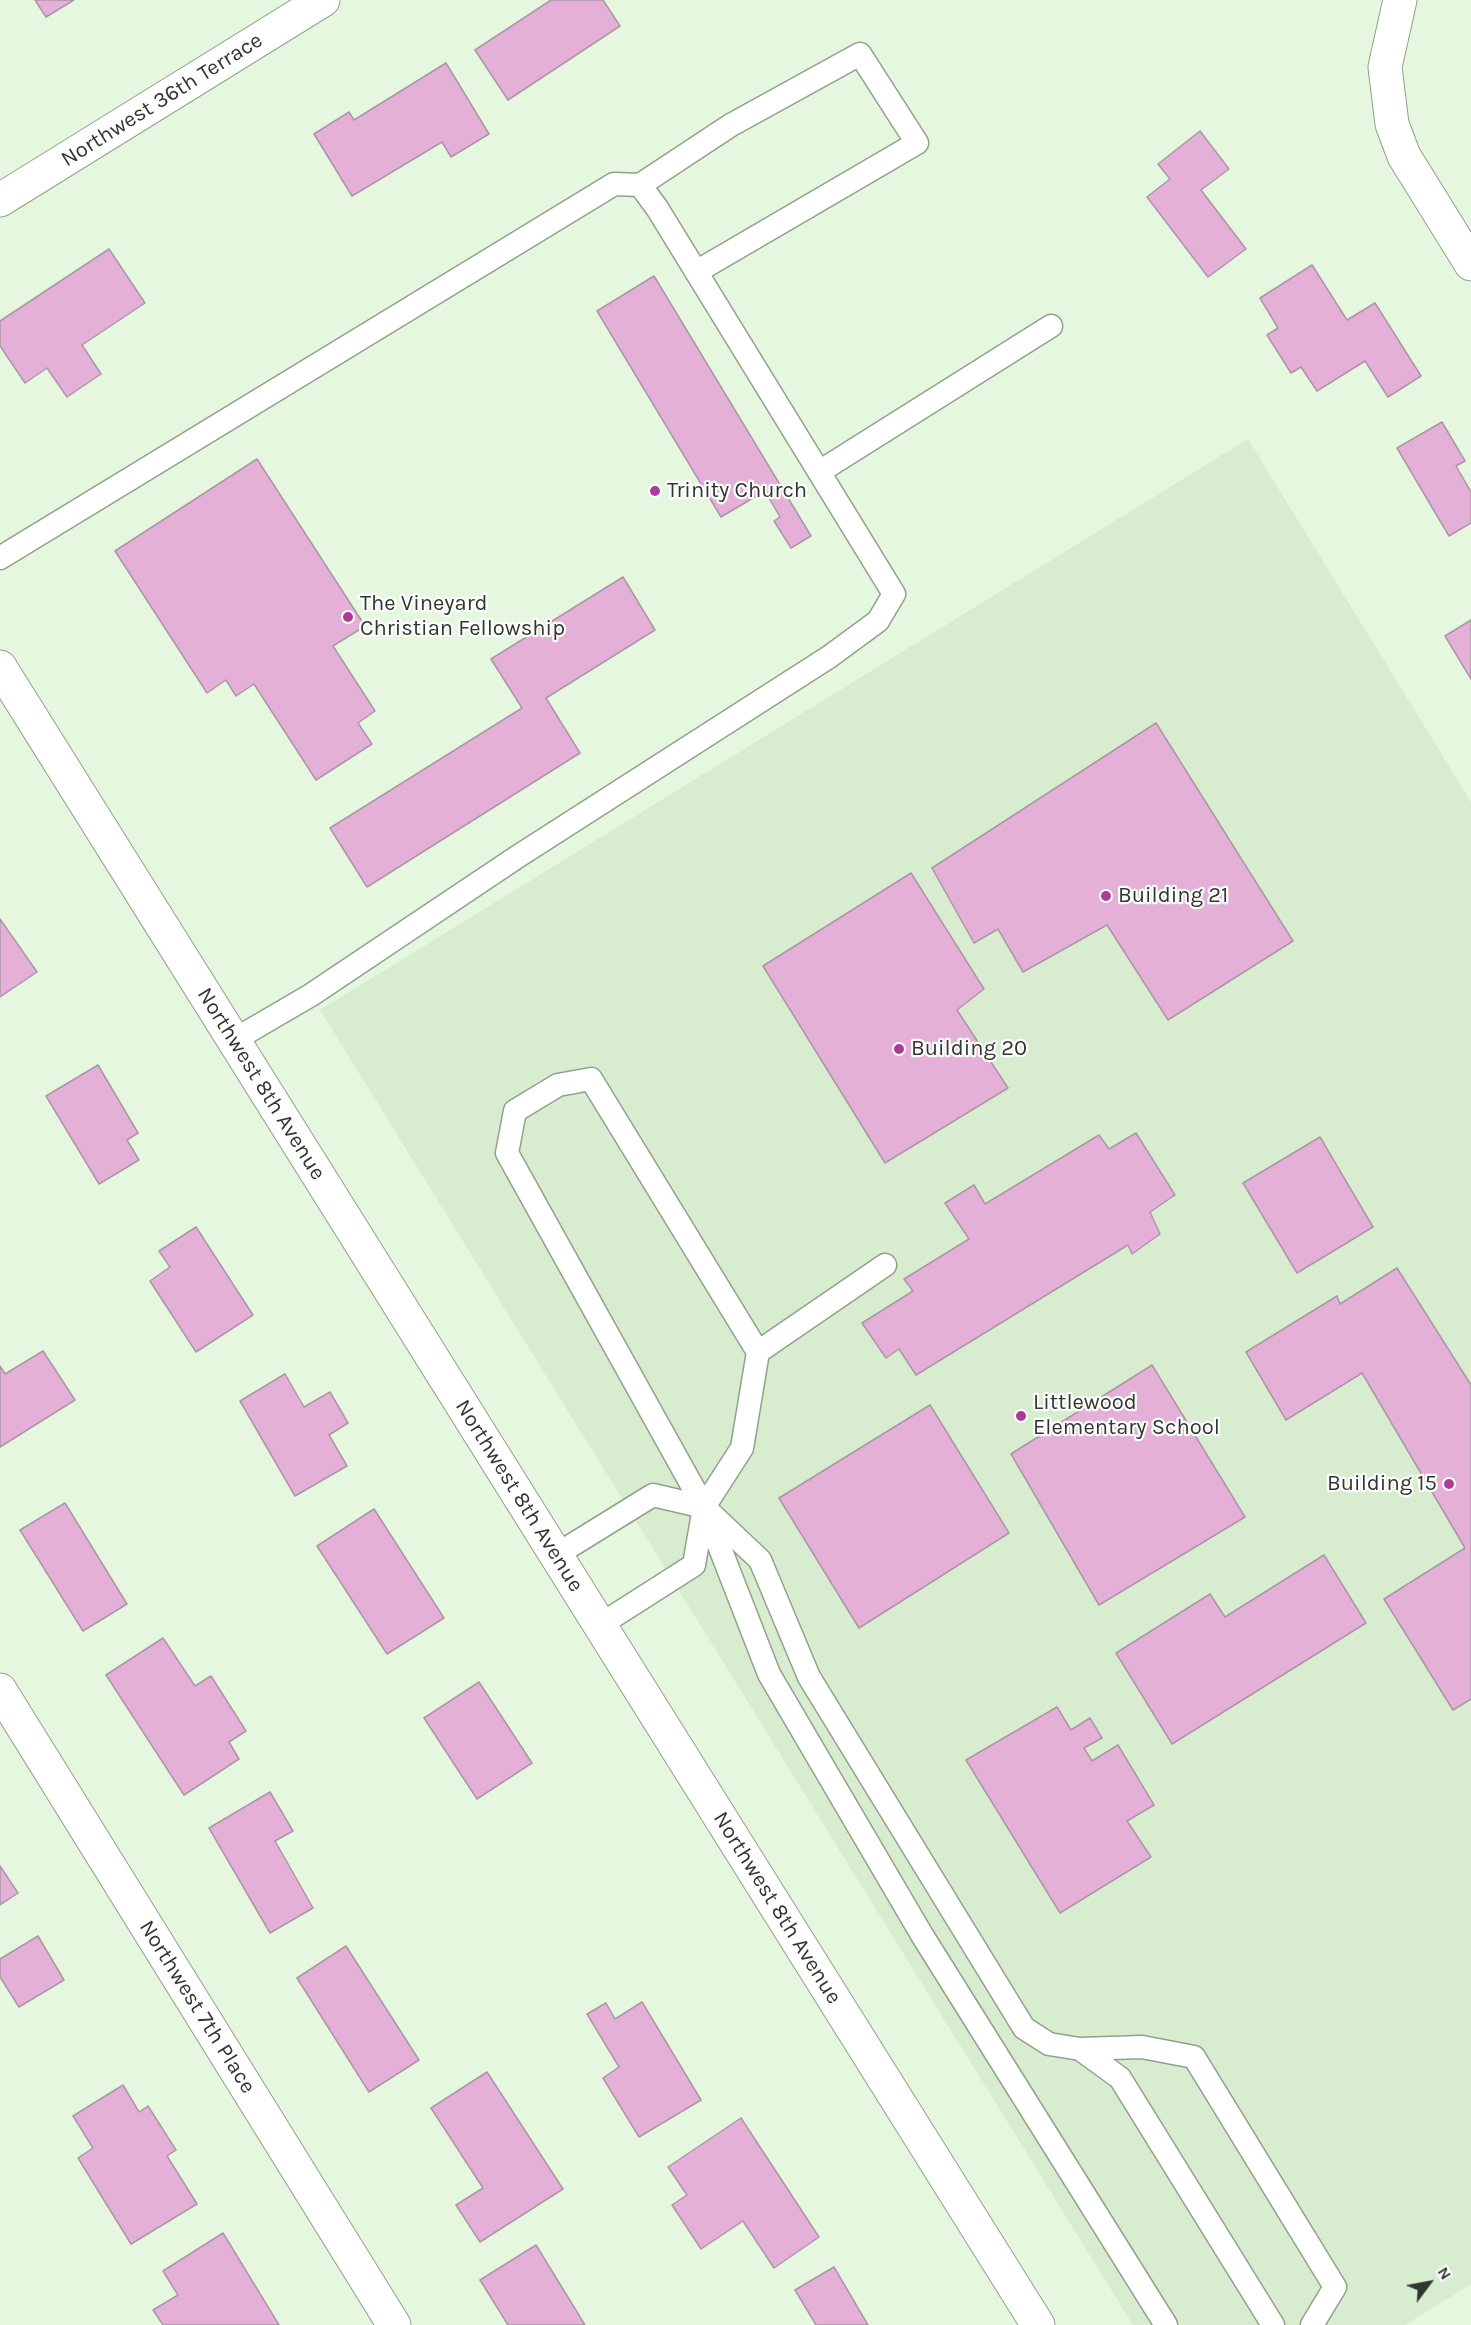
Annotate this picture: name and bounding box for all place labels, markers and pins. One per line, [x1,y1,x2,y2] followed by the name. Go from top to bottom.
[667,478,807,504] place label: Trinity Church
[648,484,662,498] marker: Trinity Church
[360,591,565,642] place label: The Vineyard Christian Fellowship
[341,610,355,624] marker: The Vineyard Christian Fellowship
[1118,883,1228,909] place label: Building 21
[1099,889,1113,903] marker: Building 21
[911,1036,1027,1062] place label: Building 20
[892,1042,906,1056] marker: Building 20
[1033,1390,1220,1442] place label: Littlewood Elementary School
[1014,1409,1028,1423] marker: Littlewood Elementary School
[1327,1471,1437,1497] place label: Building 15
[1442,1477,1456,1491] marker: Building 15

